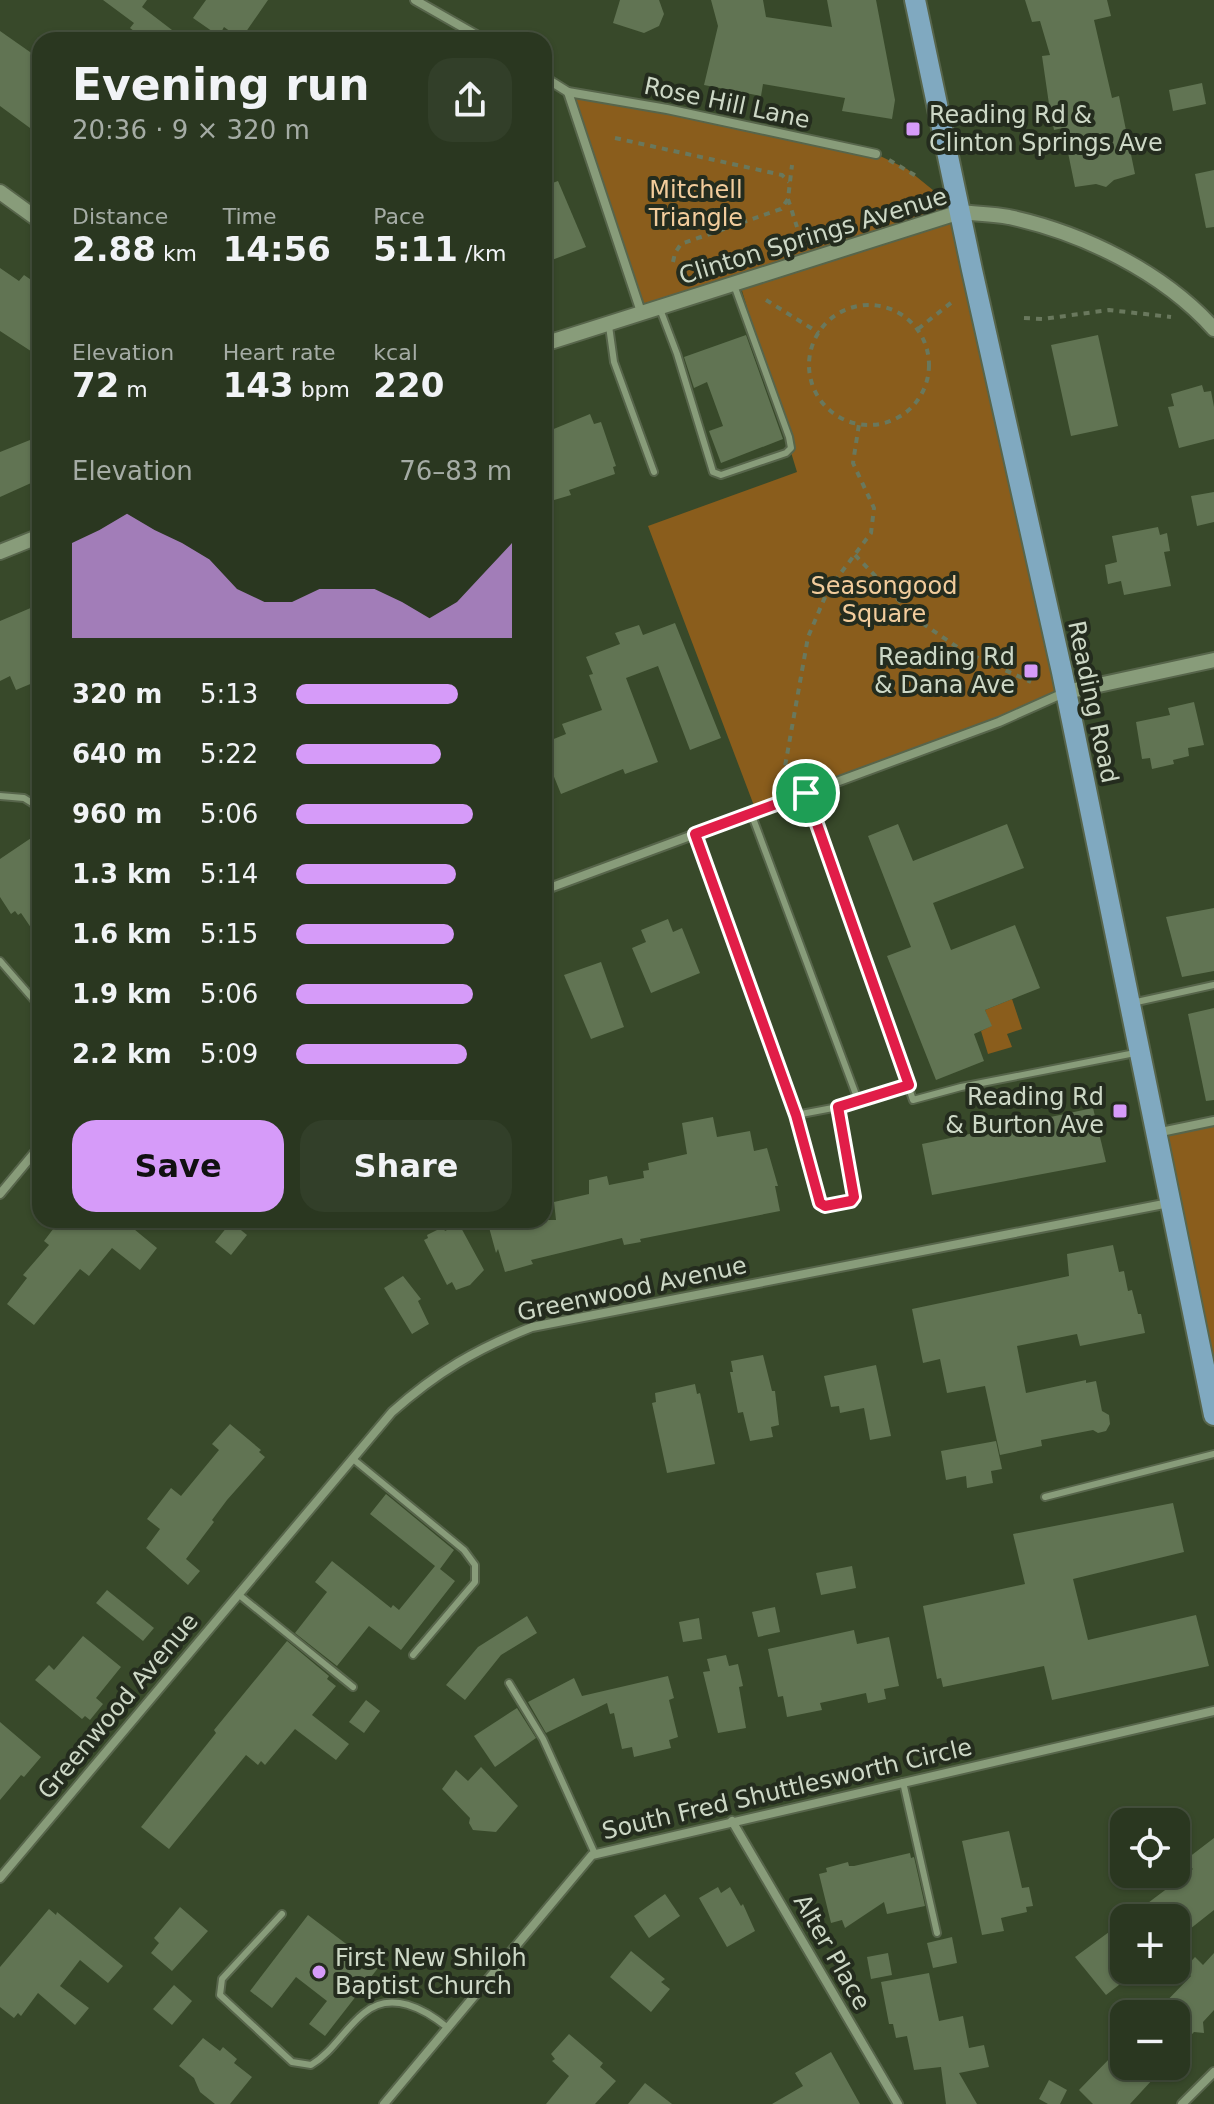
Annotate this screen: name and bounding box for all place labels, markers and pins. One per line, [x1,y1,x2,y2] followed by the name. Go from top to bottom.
[929,101,1163,157] place label: Reading Rd & Clinton Springs Ave
[904,120,922,138] marker: Reading Rd & Clinton Springs Ave
[874,643,1015,699] place label: Reading Rd & Dana Ave
[1022,662,1040,680] marker: Reading Rd & Dana Ave
[772,759,840,827] pin
[945,1083,1104,1139] place label: Reading Rd & Burton Ave
[1111,1102,1129,1120] marker: Reading Rd & Burton Ave
[335,1944,527,2000] place label: First New Shiloh Baptist Church
[310,1963,328,1981] marker: First New Shiloh Baptist Church

